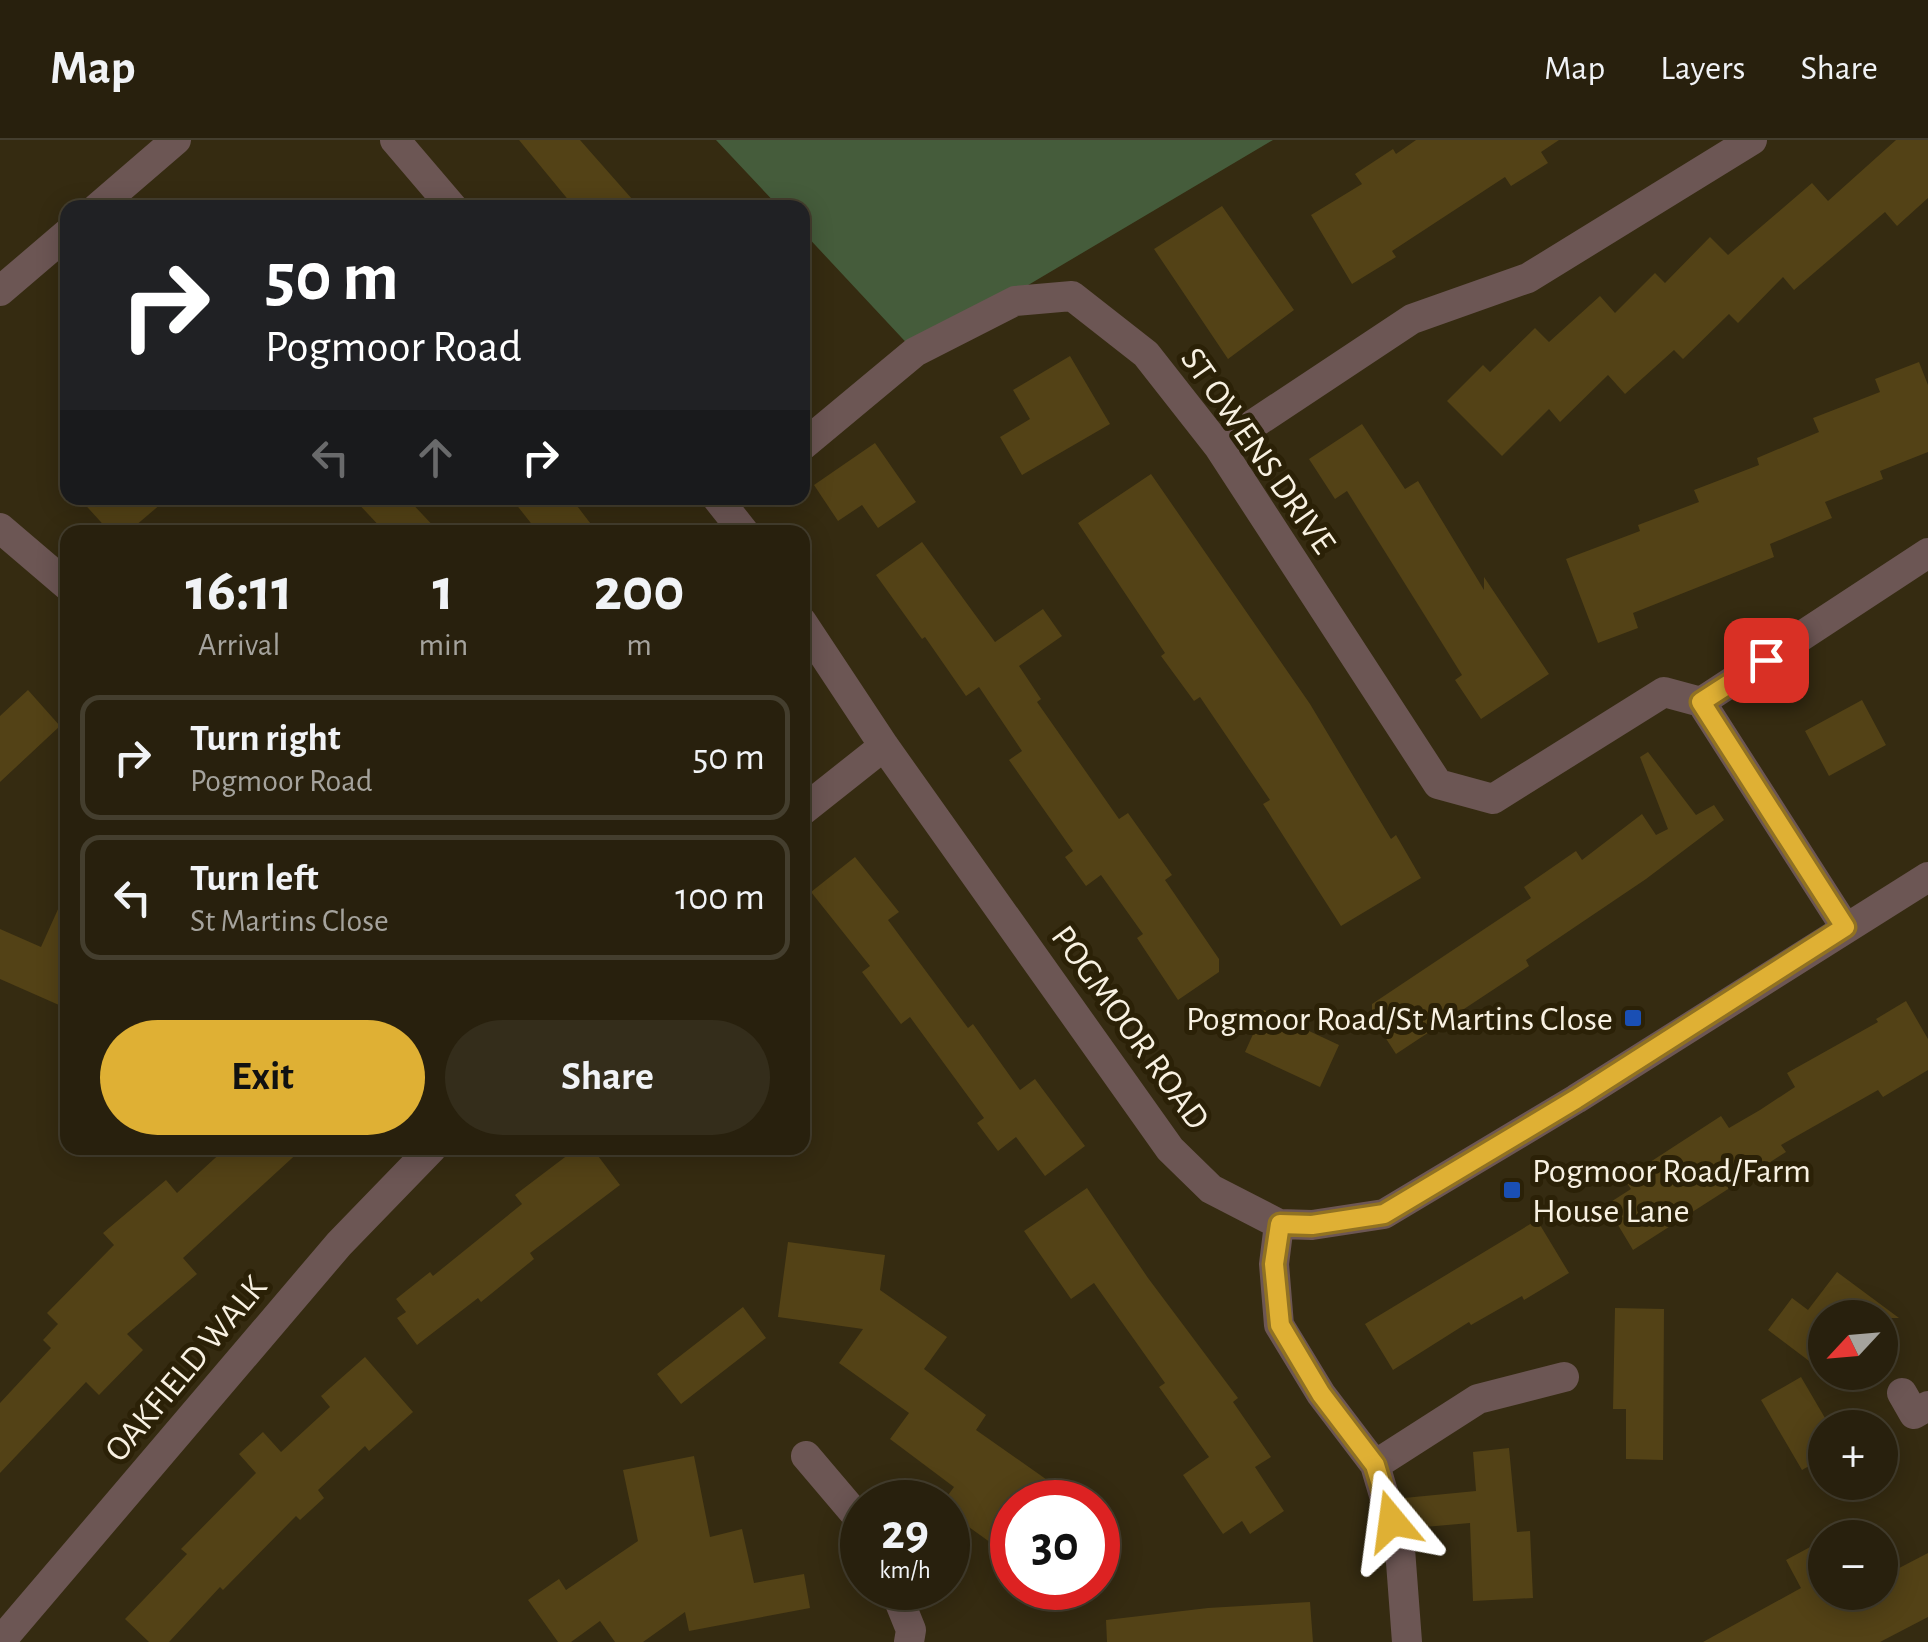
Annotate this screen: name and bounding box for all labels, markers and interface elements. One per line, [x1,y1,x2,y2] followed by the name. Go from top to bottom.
[50,45,136,93] text: Map
[1544,51,1605,86] text: Map
[1660,51,1745,86] text: Layers
[1800,51,1878,86] text: Share
[100,240,230,370] icon: right
[265,243,399,313] text: 50 m
[265,325,522,370] text: Pogmoor Road
[1174,342,1342,560] street label: ST OWENS DRIVE
[303,430,358,485] icon: left
[408,430,463,485] icon: ahead
[513,430,568,485] icon: right
[185,561,293,621] text: 16:11
[433,561,454,621] text: 1
[594,561,685,621] text: 200
[1724,618,1809,703] pin
[198,629,280,661] text: Arrival
[418,629,468,661] text: min
[626,629,652,661] text: m
[1739,633,1794,688] icon: arrive
[190,720,340,758] text: Turn right
[105,730,160,785] icon: right
[692,739,765,777] text: 50 m
[190,765,373,797] text: Pogmoor Road
[190,860,318,898] text: Turn left
[105,870,160,925] icon: left
[675,879,765,917] text: 100 m
[190,905,389,937] text: St Martins Close
[1044,920,1215,1136] street label: POGMOOR ROAD
[1186,1002,1613,1037] place label: Pogmoor Road/St Martins Close
[1622,1007,1644,1029] marker: Pogmoor Road/St Martins Close
[100,1020,425,1135] button: Exit
[445,1020,770,1135] button: Share
[1532,1154,1811,1229] place label: Pogmoor Road/Farm House Lane
[1501,1179,1523,1201] marker: Pogmoor Road/Farm House Lane
[99,1269,274,1468] street label: OAKFIELD WALK
[1808,1300,1898,1390] north arrow
[1808,1300,1898,1610] map controls
[1808,1410,1898,1500] button: +
[1340,1469,1444,1573] position arrow
[990,1480,1120,1610] speed limit sign: 30
[881,1508,929,1558] text: 29
[1808,1520,1898,1610] button: −
[879,1558,931,1583] text: km/h

